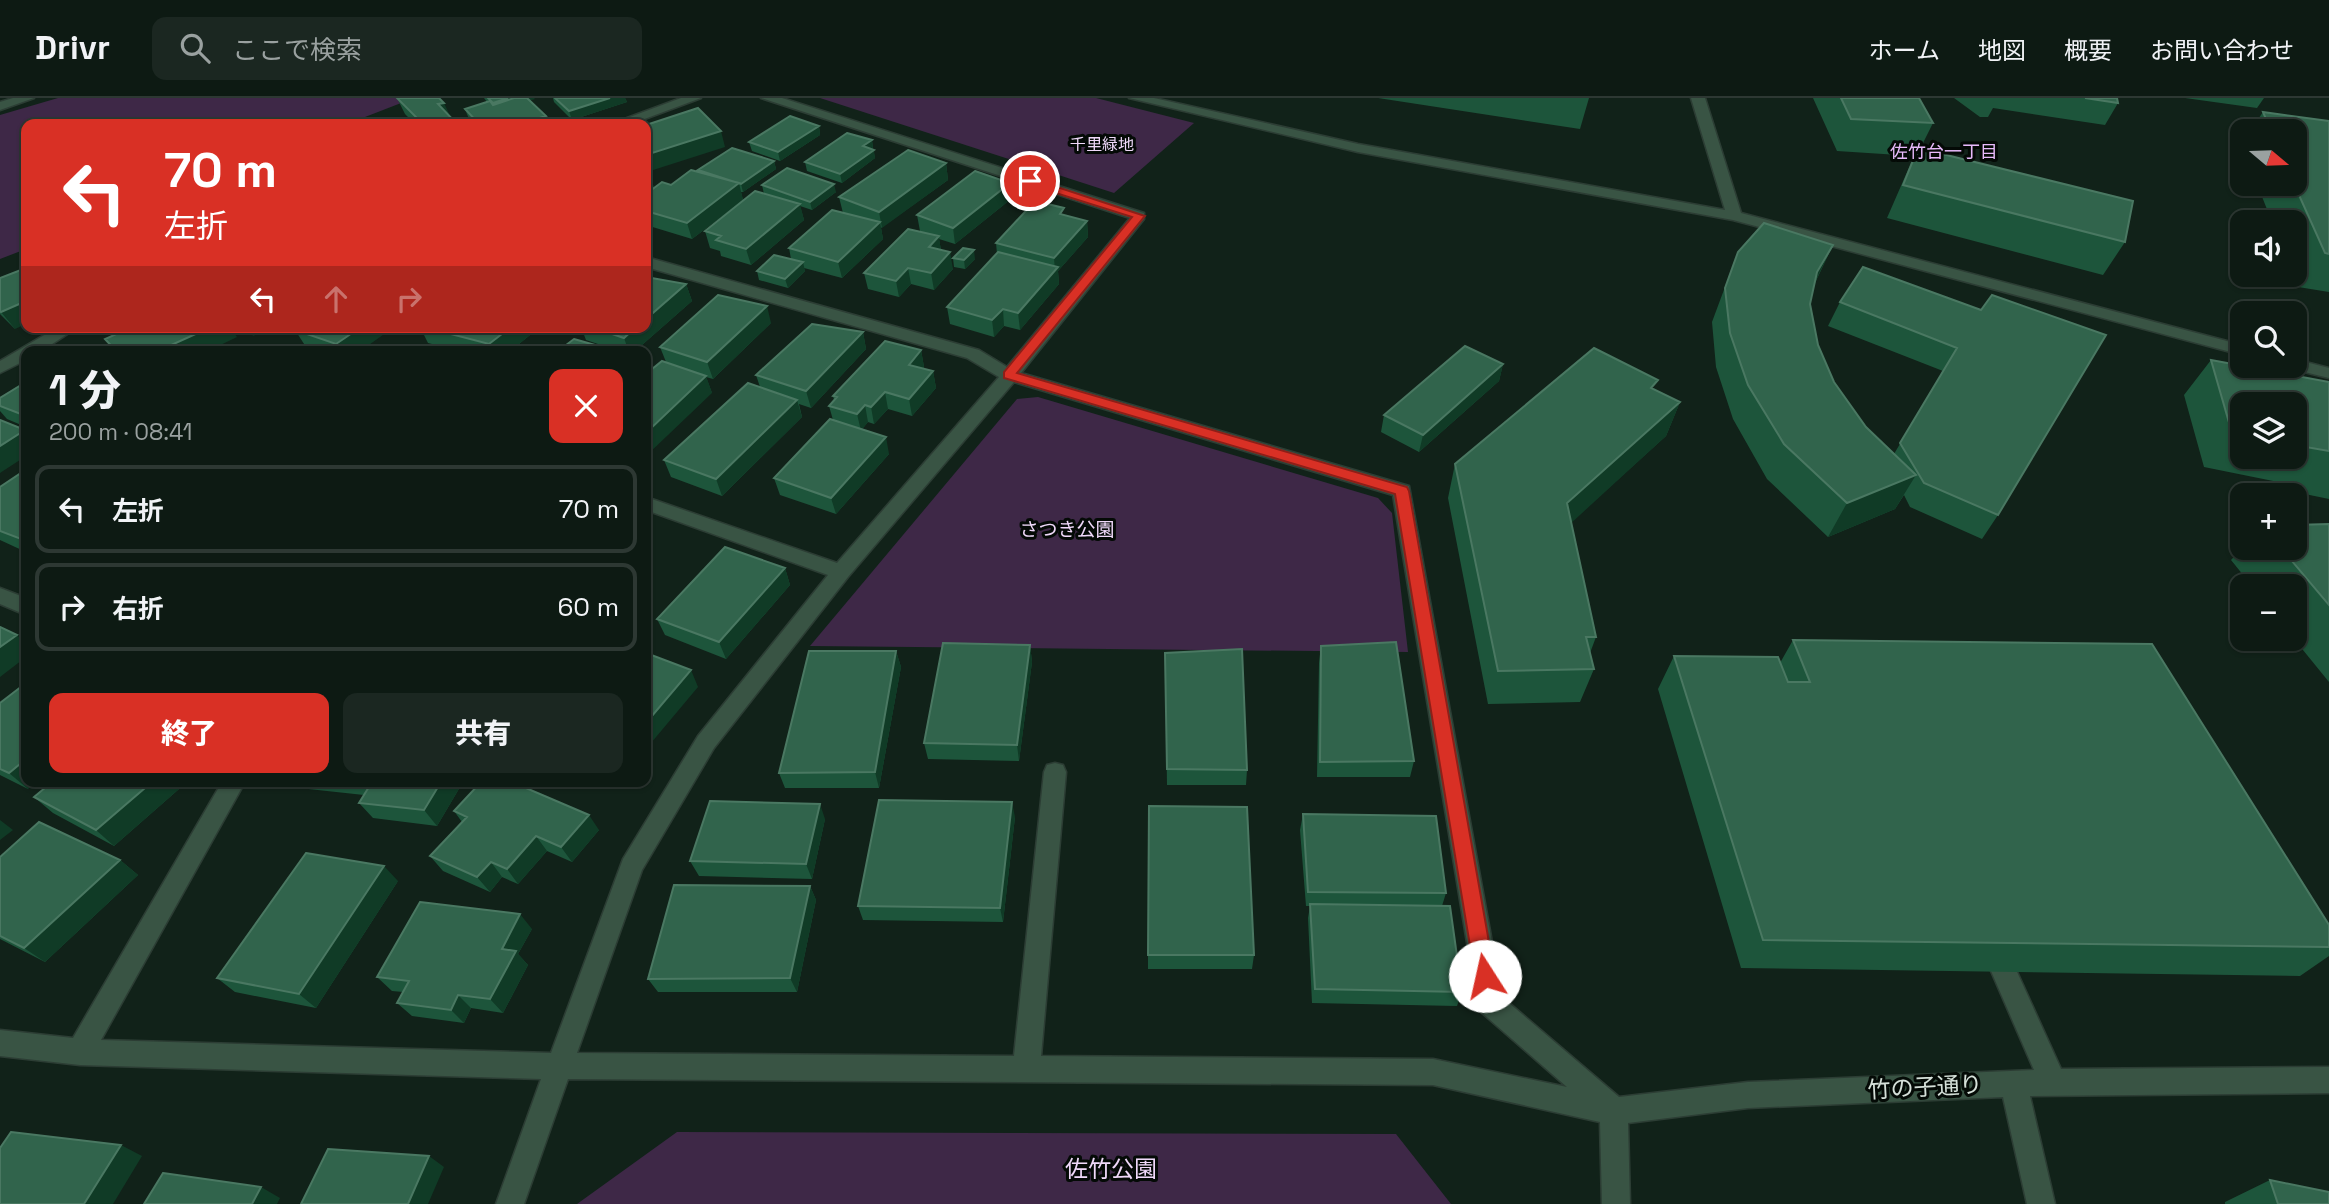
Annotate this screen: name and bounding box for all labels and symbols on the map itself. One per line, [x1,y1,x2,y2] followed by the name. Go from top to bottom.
[2230,119,2306,196] north arrow
[1070,134,1134,155] park label: 千里緑地
[1890,140,1998,163] district label: 佐竹台一丁目
[1000,151,1060,211] pin
[1019,517,1115,542] park label: さつき公園
[1448,939,1522,1013] position arrow
[1867,1069,1983,1105] street label: 竹の子通り
[1065,1154,1157,1184] park label: 佐竹公園

